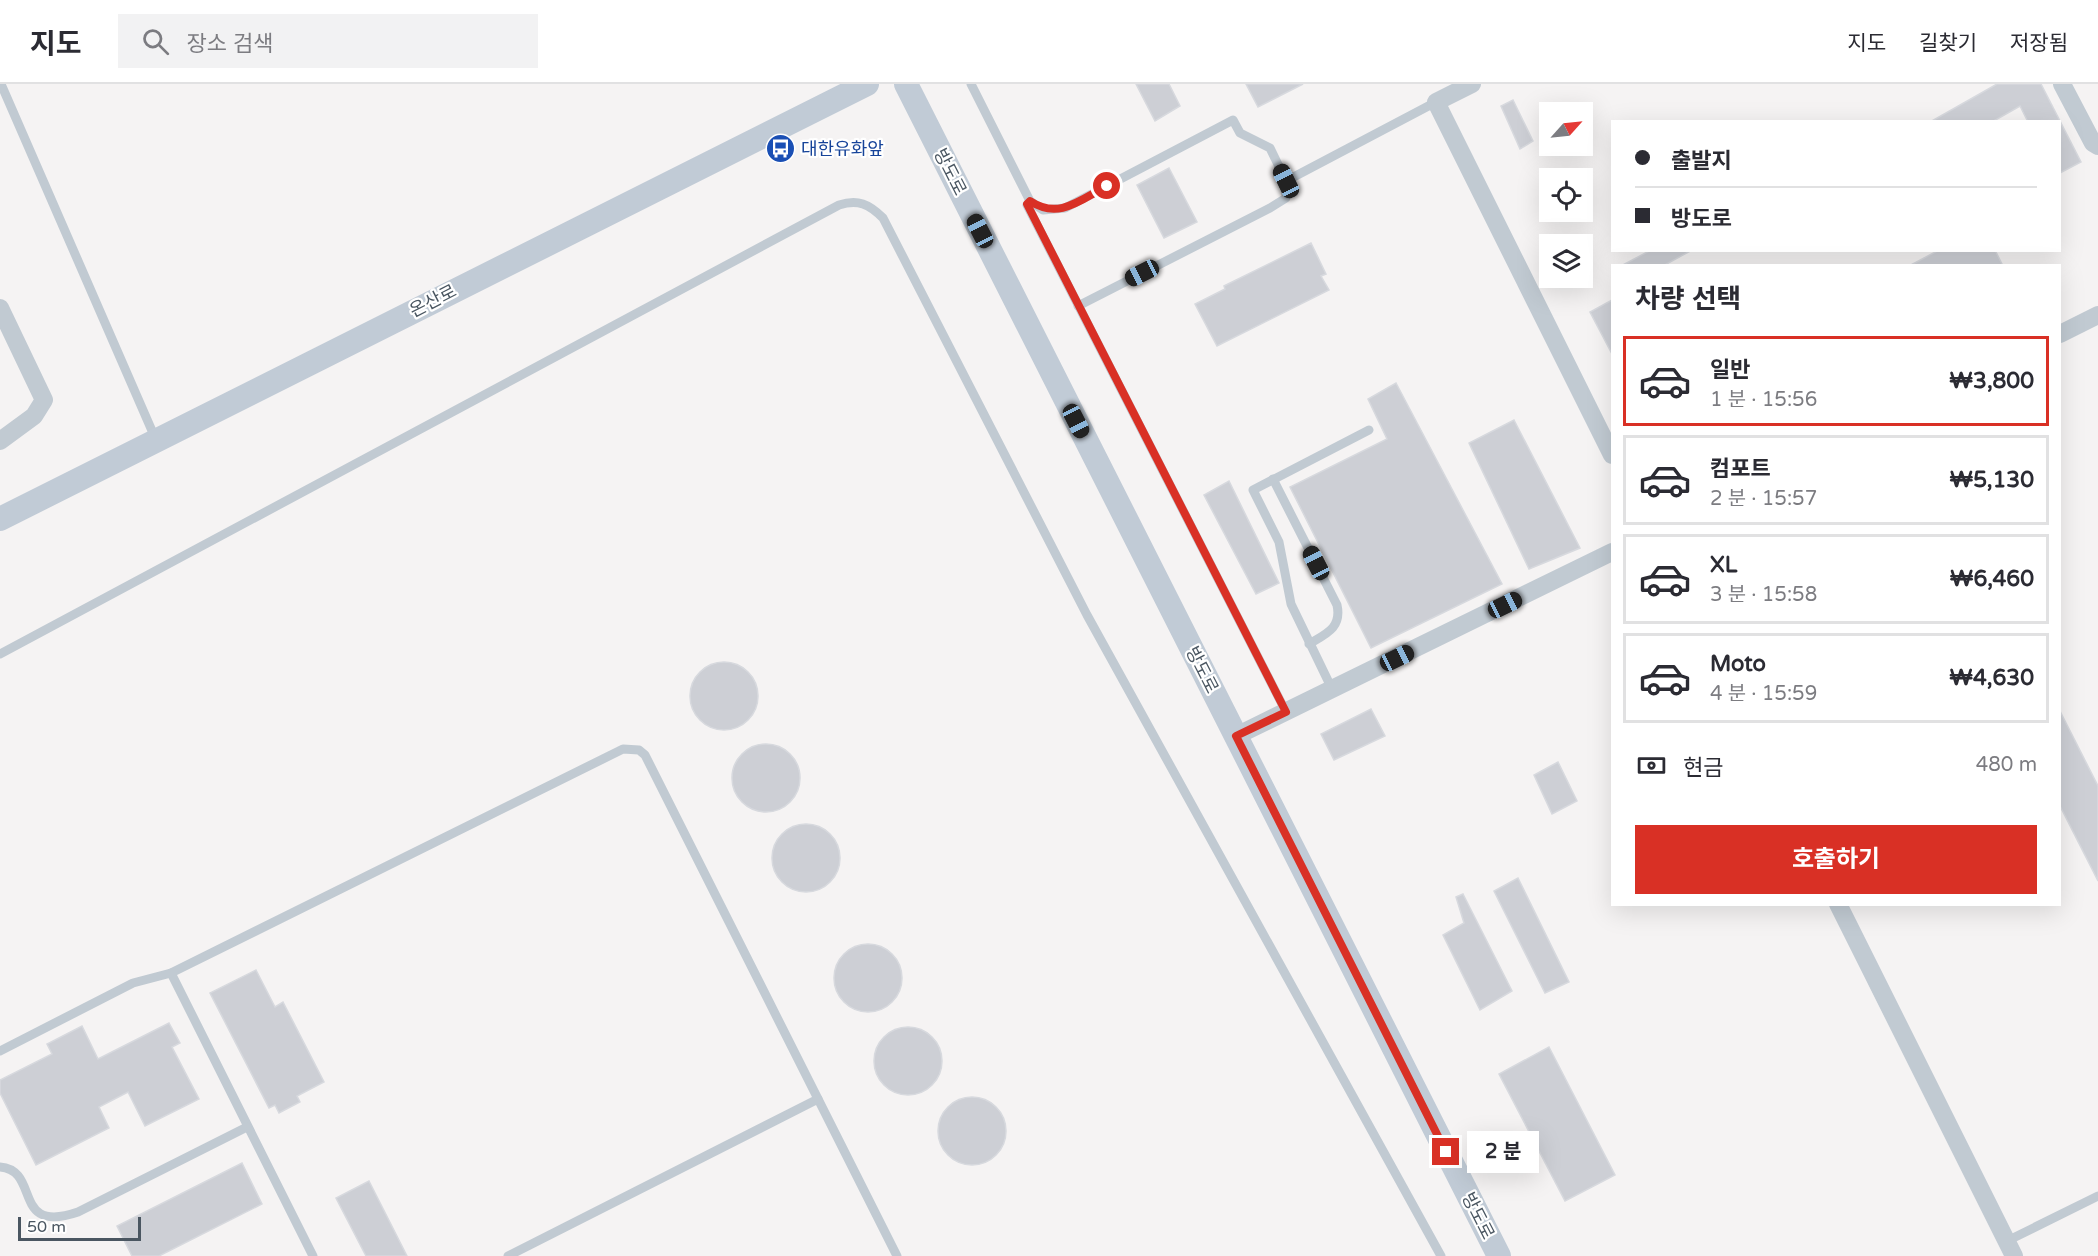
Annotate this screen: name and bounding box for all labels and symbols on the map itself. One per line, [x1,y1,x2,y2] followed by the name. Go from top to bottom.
[1539,102,1593,156] north arrow
[764,133,796,165] bus stop icon: 대한유화앞
[801,138,884,160] place label: 대한유화앞
[929,145,971,199] street label: 방도로
[1270,161,1302,201] car
[1093,172,1120,199] route start
[964,211,996,251] car
[1122,257,1162,289] car
[406,280,460,322] street label: 온산로
[1060,401,1092,441] car
[1300,543,1332,583] car
[1485,589,1525,621] car
[1377,642,1417,674] car
[1181,643,1223,697] street label: 방도로
[1467,1131,1539,1173] callout: 2 분
[1432,1138,1459,1165] route end
[1457,1189,1499,1243] street label: 방도로
[18,1214,141,1242] scale bar

